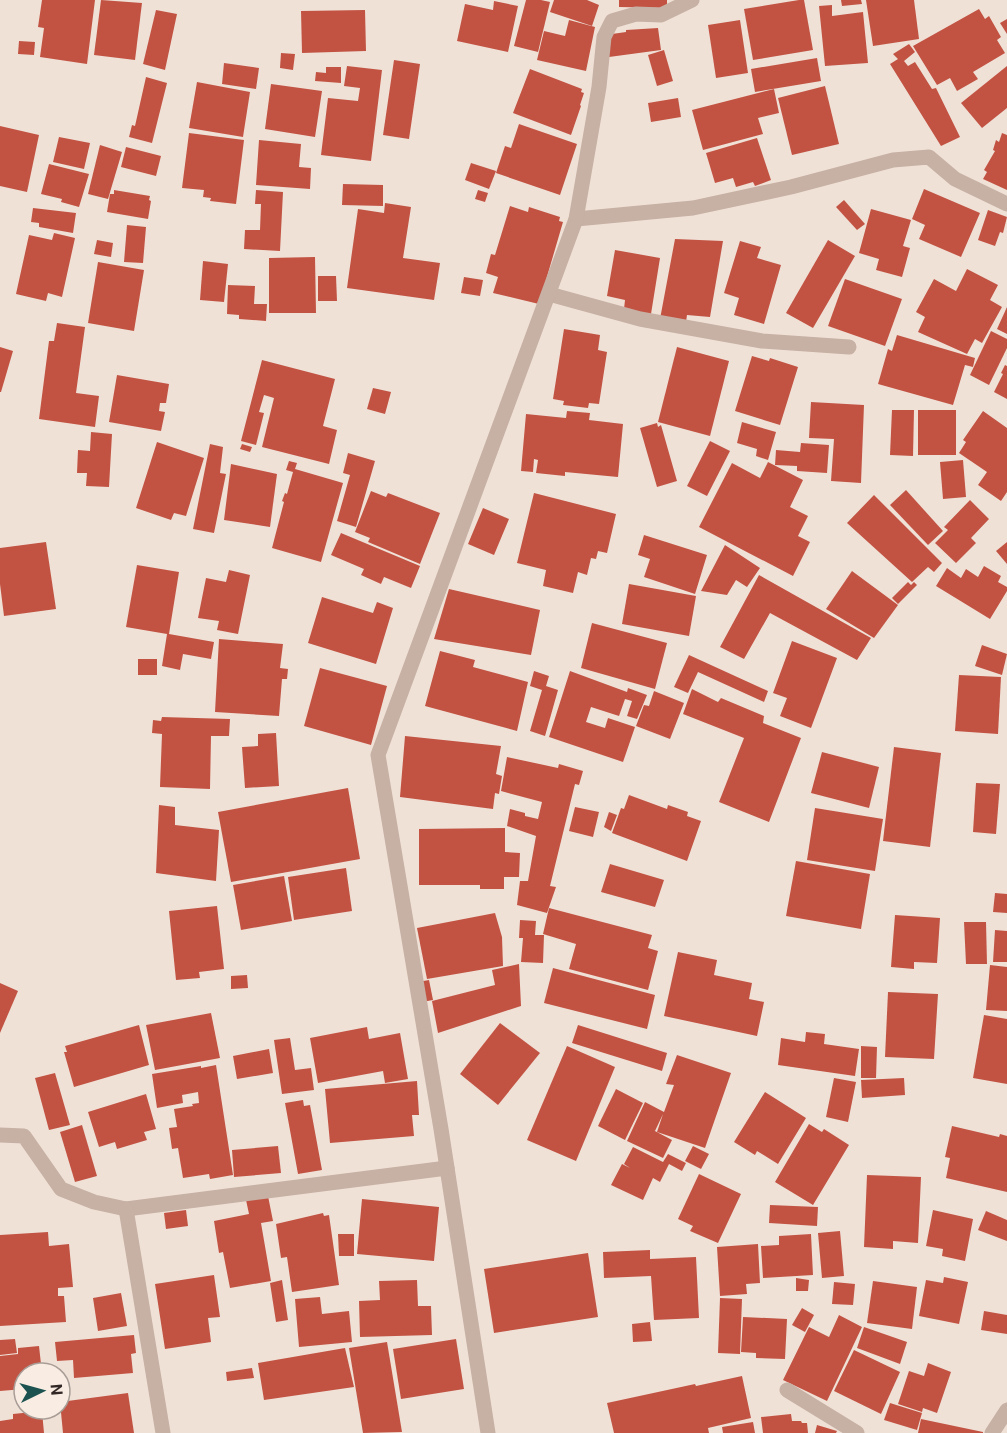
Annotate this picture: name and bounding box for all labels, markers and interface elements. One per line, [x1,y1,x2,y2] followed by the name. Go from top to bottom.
[12,1361,72,1421] north arrow
[46,1383,66,1396] text: N

